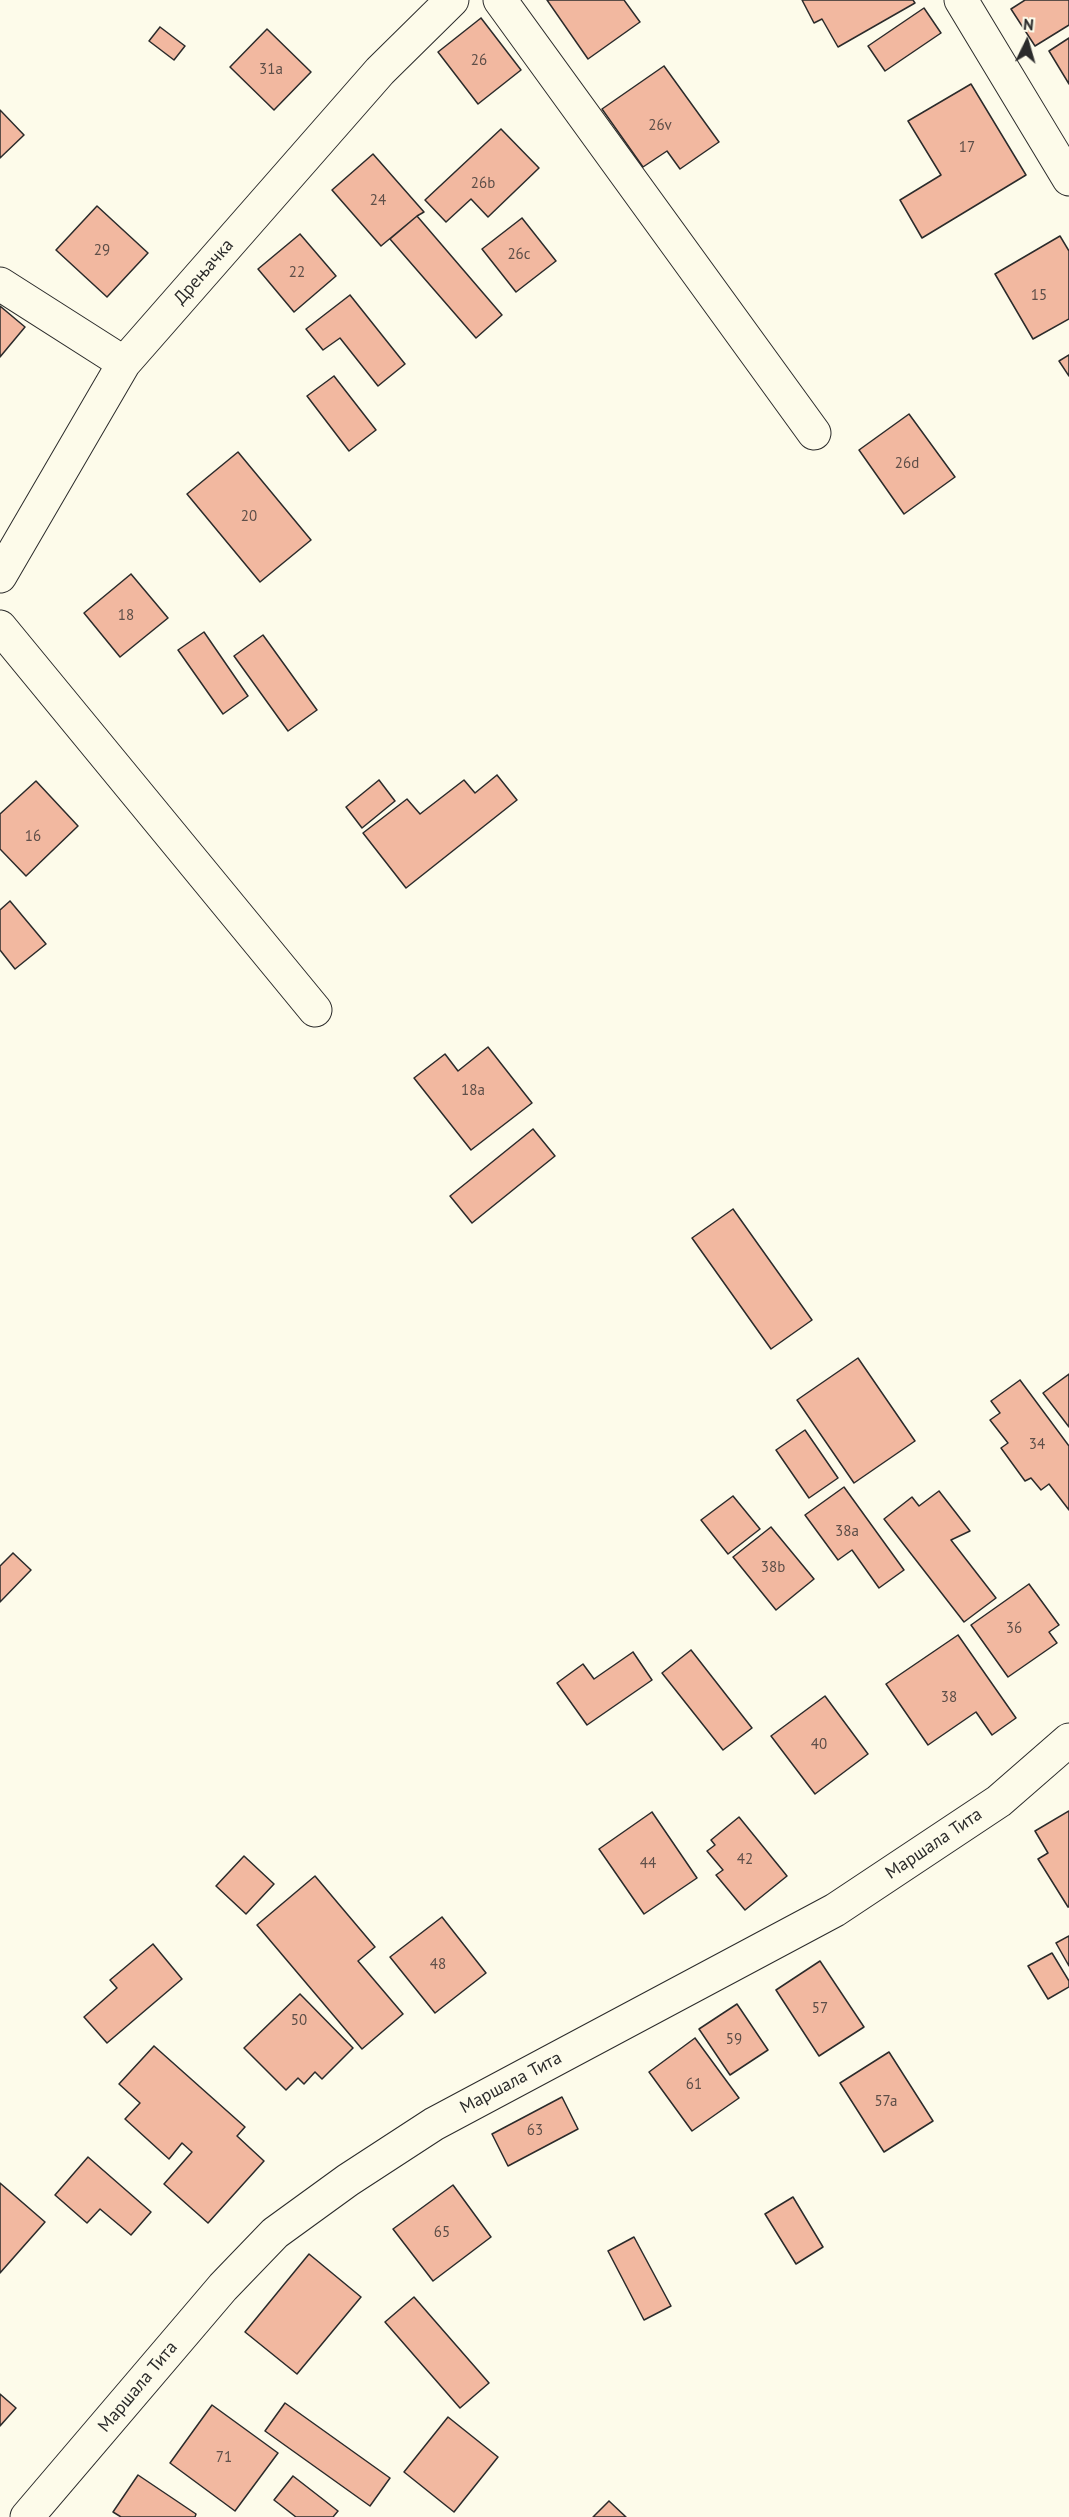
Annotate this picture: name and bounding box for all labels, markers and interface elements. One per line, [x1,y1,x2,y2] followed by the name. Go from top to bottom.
[997,12,1057,72] north arrow
[1022,14,1035,34] text: N
[471,52,487,70] house number: 26
[259,61,283,79] house number: 31a
[648,117,672,135] house number: 26v
[959,139,975,157] house number: 17
[471,175,495,193] house number: 26b
[370,192,386,210] house number: 24
[170,235,238,309] street label: Дрењачка
[94,242,110,260] house number: 29
[507,246,531,264] house number: 26c
[289,264,305,282] house number: 22
[1031,287,1047,305] house number: 15
[895,455,919,473] house number: 26d
[241,508,257,526] house number: 20
[118,607,134,625] house number: 18
[25,828,41,846] house number: 16
[461,1082,485,1100] house number: 18a
[1029,1436,1045,1454] house number: 34
[835,1523,859,1541] house number: 38a
[761,1559,785,1577] house number: 38b
[1006,1620,1022,1638] house number: 36
[941,1689,957,1707] house number: 38
[811,1736,827,1754] house number: 40
[882,1804,986,1884] street label: Маршала Тита
[737,1851,753,1869] house number: 42
[640,1855,656,1873] house number: 44
[430,1956,446,1974] house number: 48
[812,2000,828,2018] house number: 57
[291,2012,307,2030] house number: 50
[726,2031,742,2049] house number: 59
[457,2047,565,2119] street label: Маршала Тита
[686,2076,702,2094] house number: 61
[874,2093,898,2111] house number: 57a
[527,2122,543,2140] house number: 63
[434,2224,450,2242] house number: 65
[94,2337,182,2437] street label: Маршала Тита
[216,2449,232,2467] house number: 71

